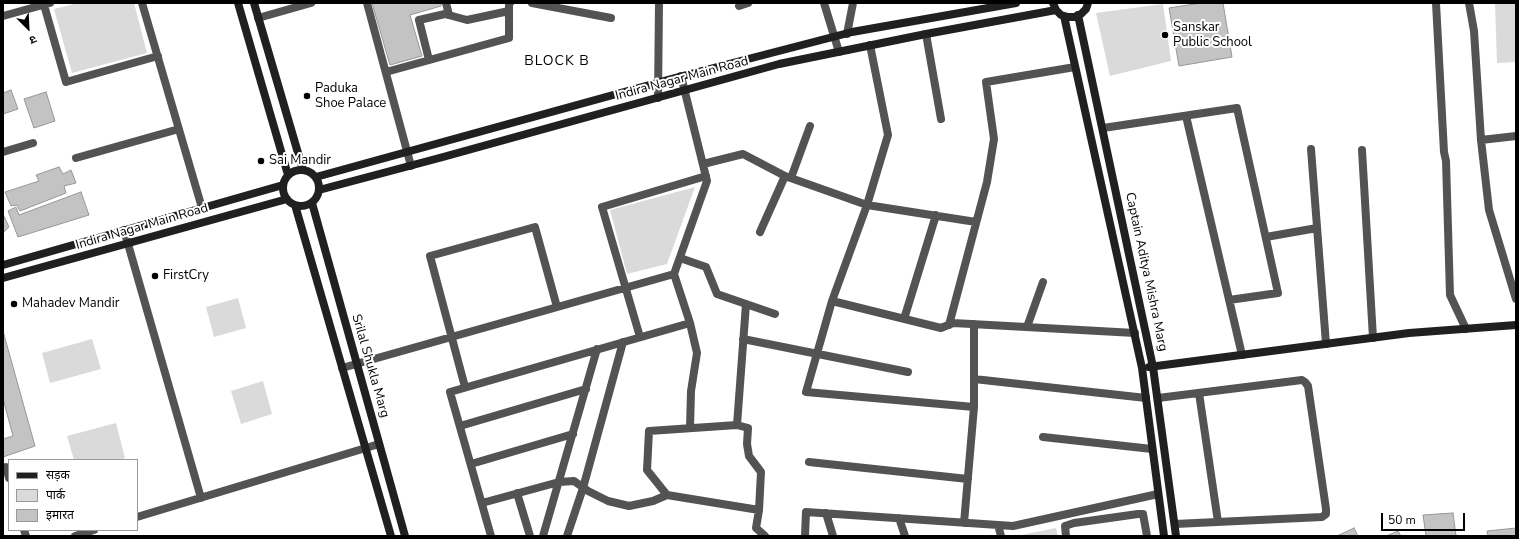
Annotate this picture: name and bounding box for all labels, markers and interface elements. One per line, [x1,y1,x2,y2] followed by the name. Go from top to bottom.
[8,8,48,48] north arrow
[1173,20,1252,51] place label: Sanskar Public School
[1160,30,1170,40] marker: Sanskar Public School
[27,31,39,48] text: उ
[524,54,590,70] district label: BLOCK B
[614,54,750,104] street label: Indira Nagar Main Road
[315,81,386,112] place label: Paduka Shoe Palace
[302,91,312,101] marker: Paduka Shoe Palace
[269,153,331,169] place label: Sai Mandir
[256,156,266,166] marker: Sai Mandir
[1121,191,1171,353] street label: Captain Aditya Mishra Marg
[74,201,210,253] street label: Indira Nagar Main Road
[163,268,209,284] place label: FirstCry
[150,271,160,281] marker: FirstCry
[22,296,119,312] place label: Mahadev Mandir
[9,299,19,309] marker: Mahadev Mandir
[348,312,392,420] street label: Srilal Shukla Marg
[8,459,138,531] legend
[46,467,70,483] text: सड़क
[46,487,65,503] text: पार्क
[1383,505,1467,531] scale bar
[46,507,74,523] text: इमारत
[1388,512,1416,528] text: 50 m

